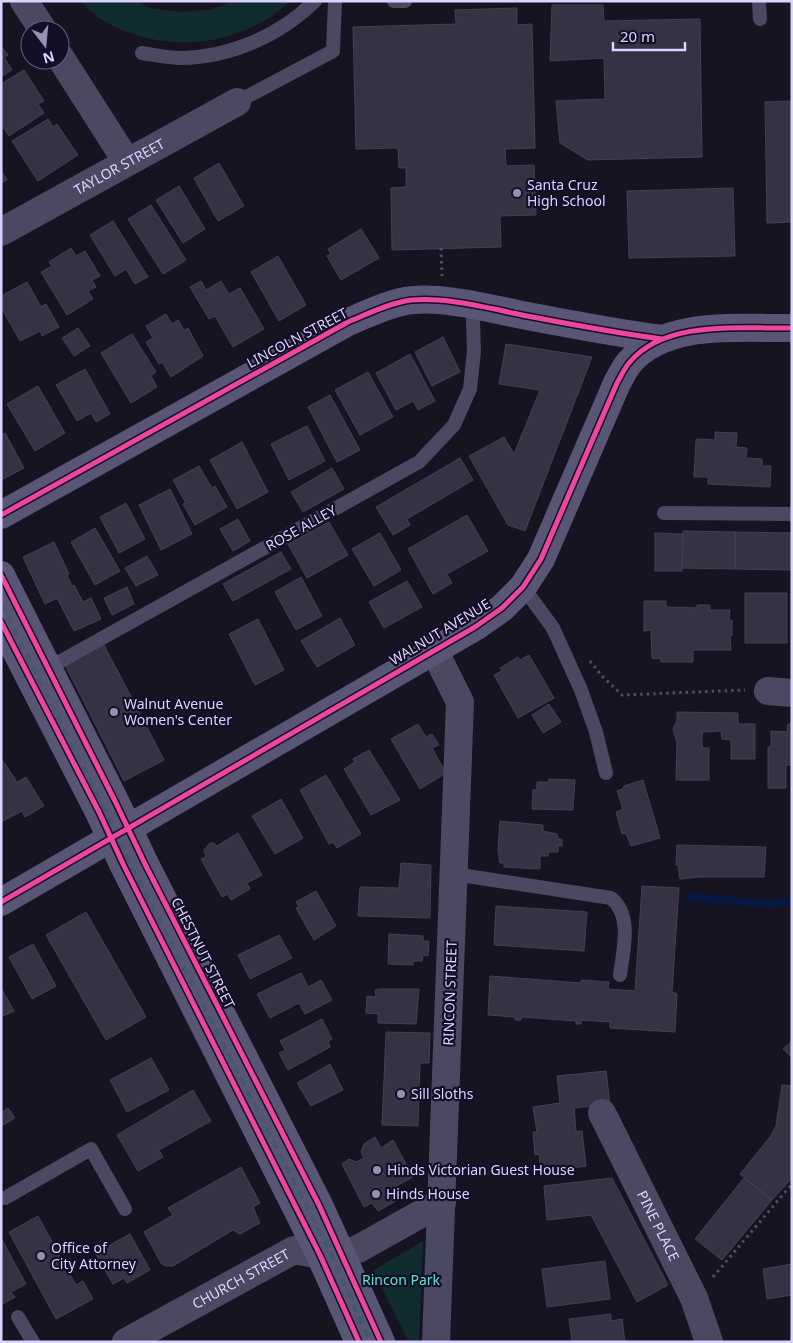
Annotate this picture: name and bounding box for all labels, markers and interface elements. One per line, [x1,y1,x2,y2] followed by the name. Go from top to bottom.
[20,20,70,70] north arrow
[613,20,686,52] scale bar
[620,26,655,46] text: 20 m
[41,47,57,69] text: N
[70,134,168,199] street label: TAYLOR STREET
[527,175,606,210] place label: Santa Cruz High School
[511,187,523,199] marker: Santa Cruz High School
[243,303,351,372] street label: LINCOLN STREET
[262,500,340,555] street label: ROSE ALLEY
[386,594,494,669] street label: WALNUT AVENUE
[124,694,232,729] place label: Walnut Avenue Women's Center
[108,706,120,718] marker: Walnut Avenue Women's Center
[167,894,240,1012] street label: CHESTNUT STREET
[438,940,461,1046] street label: RINCON STREET
[411,1084,474,1103] place label: Sill Sloths
[395,1088,407,1100] marker: Sill Sloths
[387,1160,575,1179] place label: Hinds Victorian Guest House
[371,1164,383,1176] marker: Hinds Victorian Guest House
[386,1184,470,1203] place label: Hinds House
[633,1187,684,1264] street label: PINE PLACE
[370,1188,382,1200] marker: Hinds House
[51,1238,137,1273] place label: Office of City Attorney
[188,1244,293,1313] street label: CHURCH STREET
[35,1250,47,1262] marker: Office of City Attorney
[362,1270,441,1289] park label: Rincon Park

